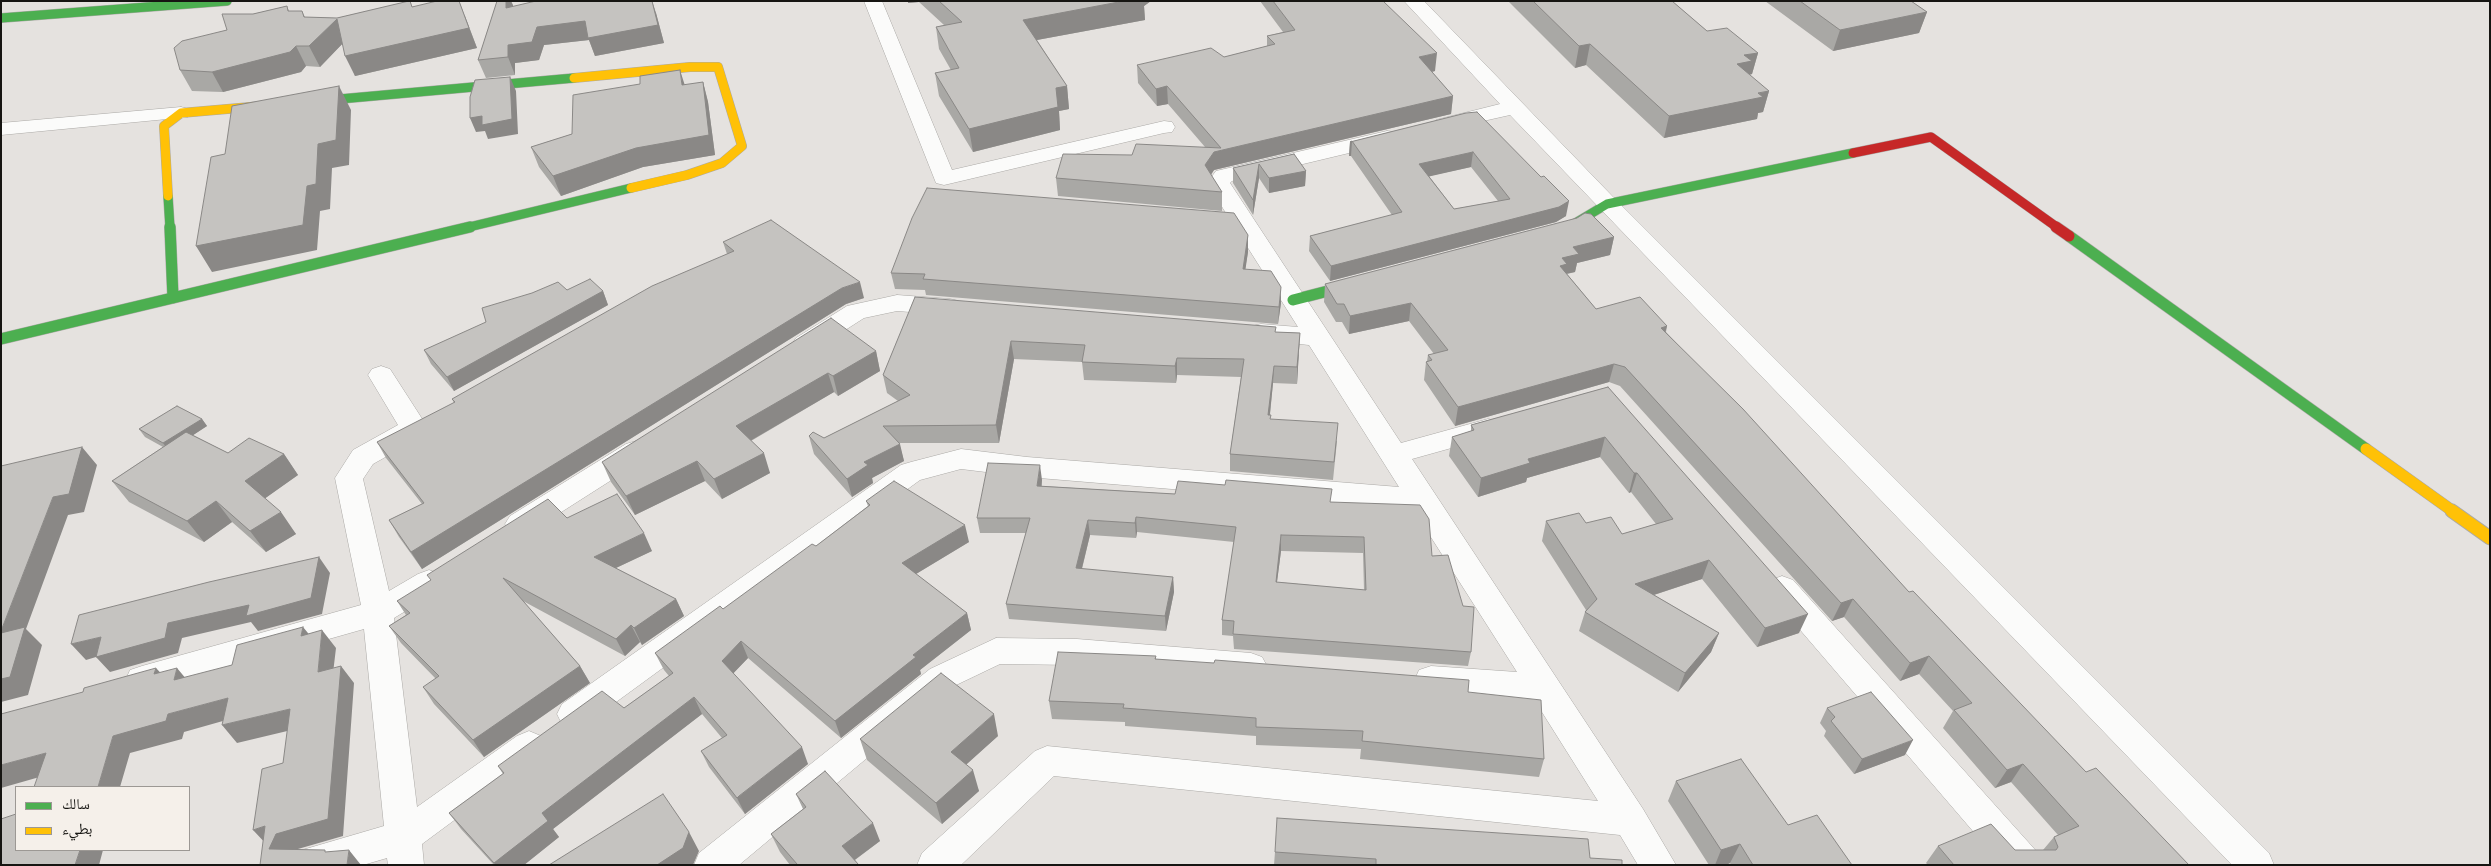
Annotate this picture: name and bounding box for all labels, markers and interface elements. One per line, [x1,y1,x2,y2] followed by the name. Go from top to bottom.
[15,786,190,851] legend
[62,793,90,819] text: سالك
[62,818,92,844] text: بطيء

